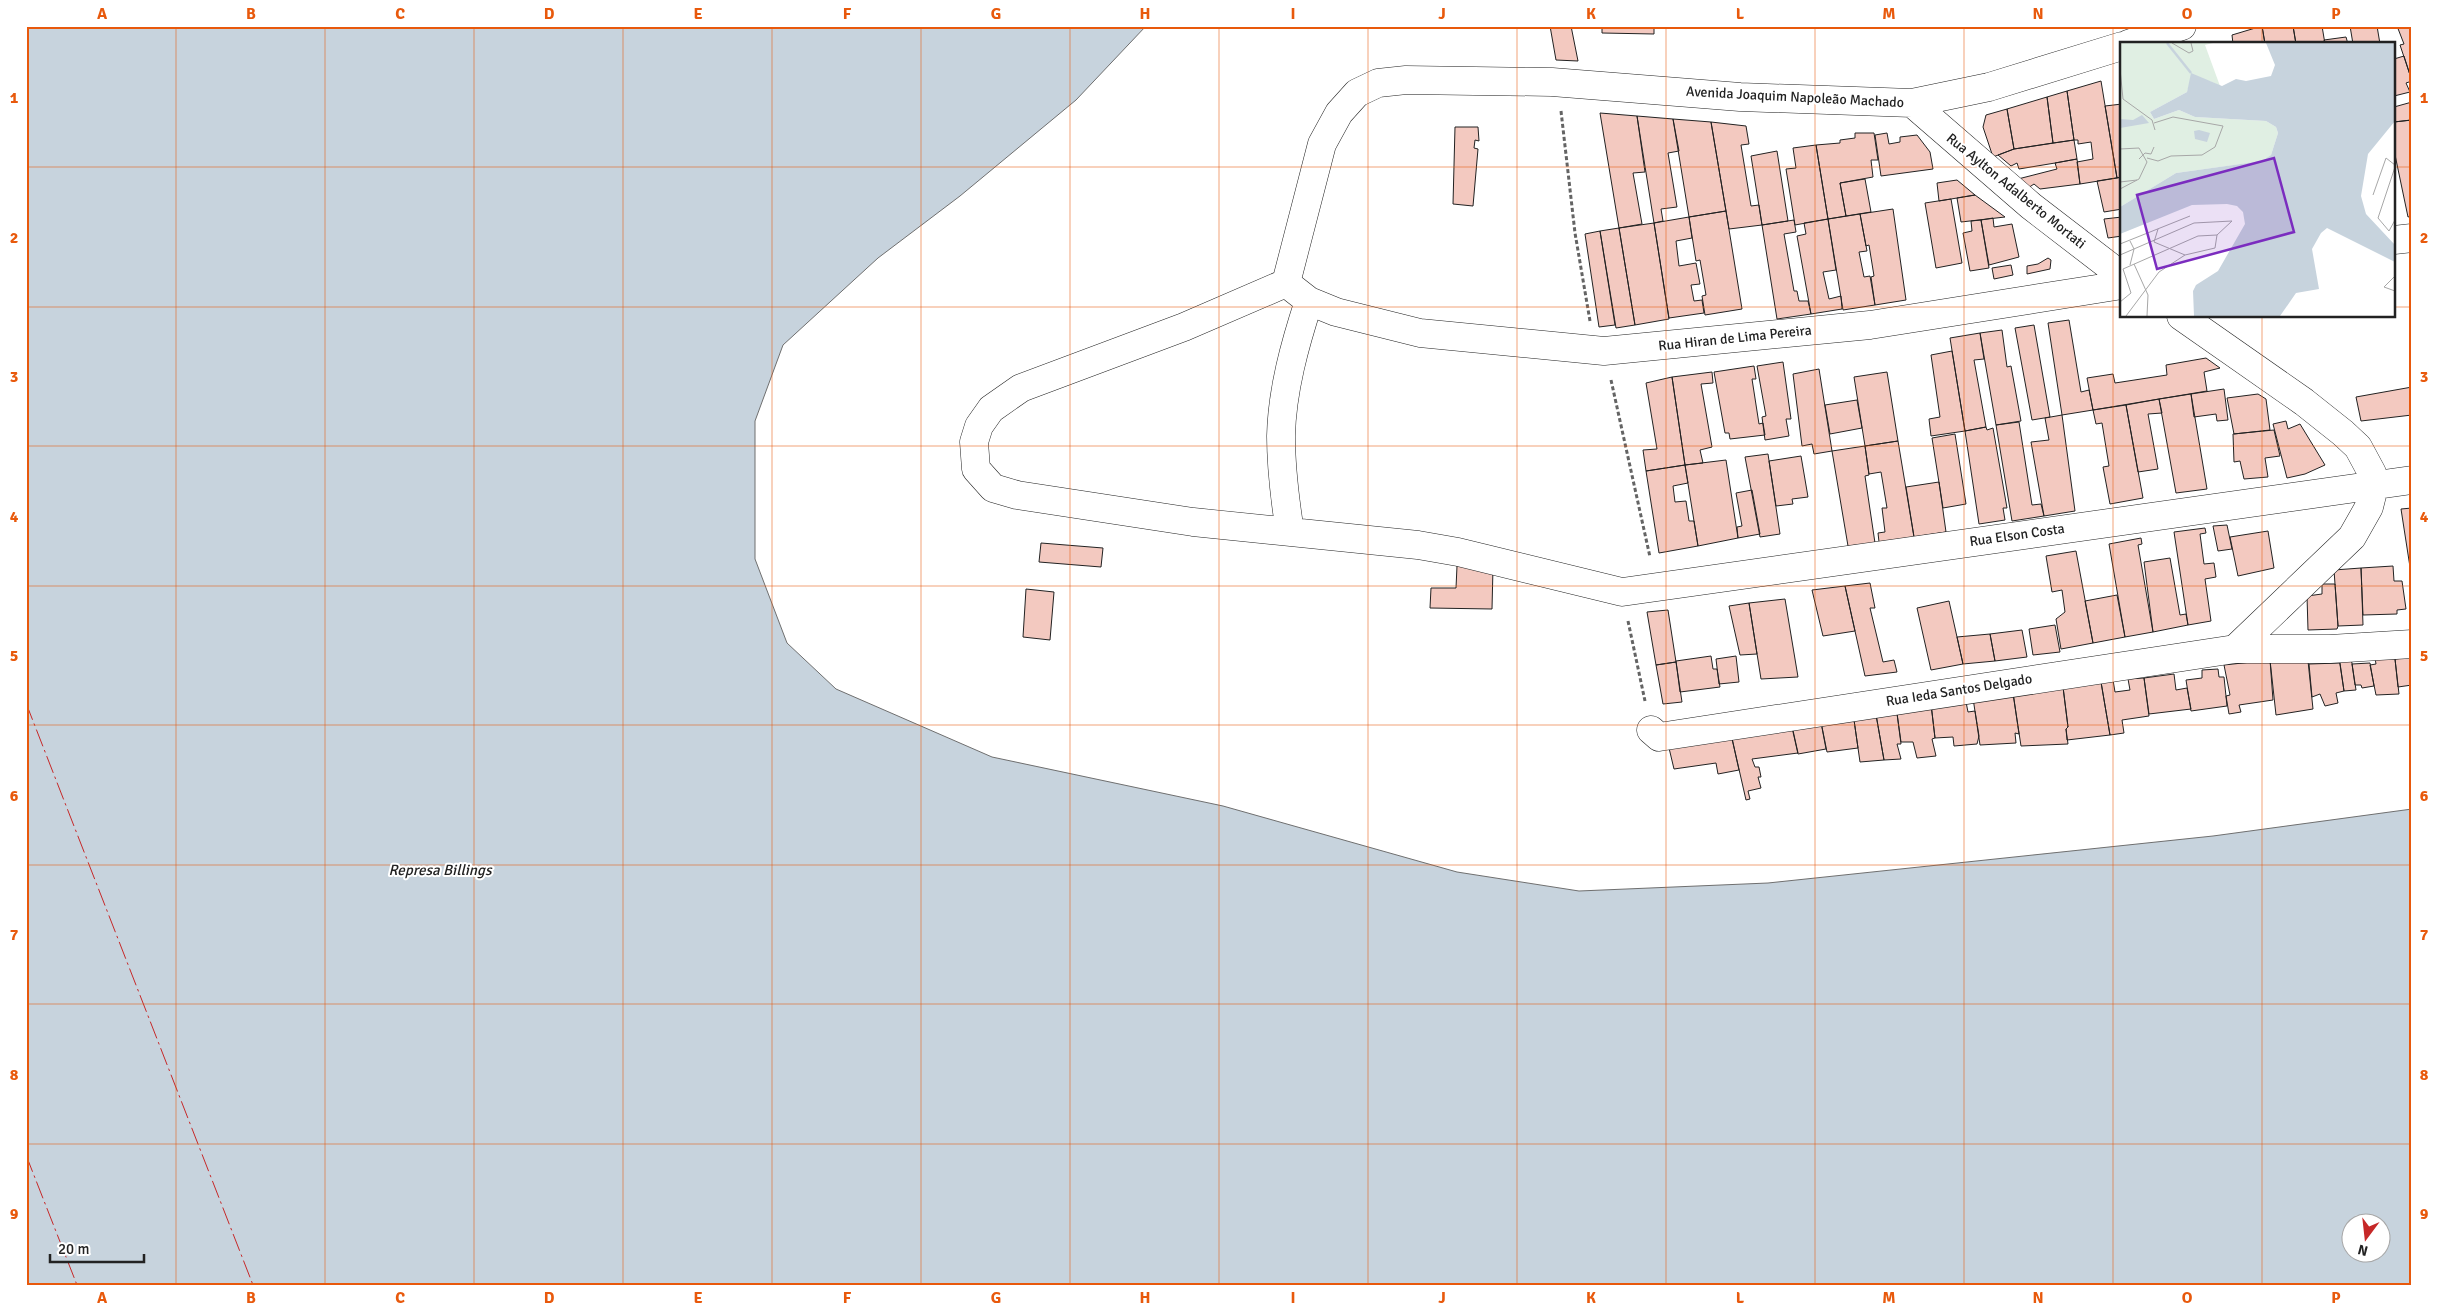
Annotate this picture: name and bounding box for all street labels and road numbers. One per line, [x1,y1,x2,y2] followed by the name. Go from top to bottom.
[1686,83,1904,111] street label: Avenida Joaquim Napoleão Machado
[1943,130,2089,252] street label: Rua Aylton Adalberto Mortati
[1657,321,1813,355] street label: Rua Hiran de Lima Pereira
[1968,520,2066,550] street label: Rua Elson Costa
[1885,670,2033,710] street label: Rua Ieda Santos Delgado

